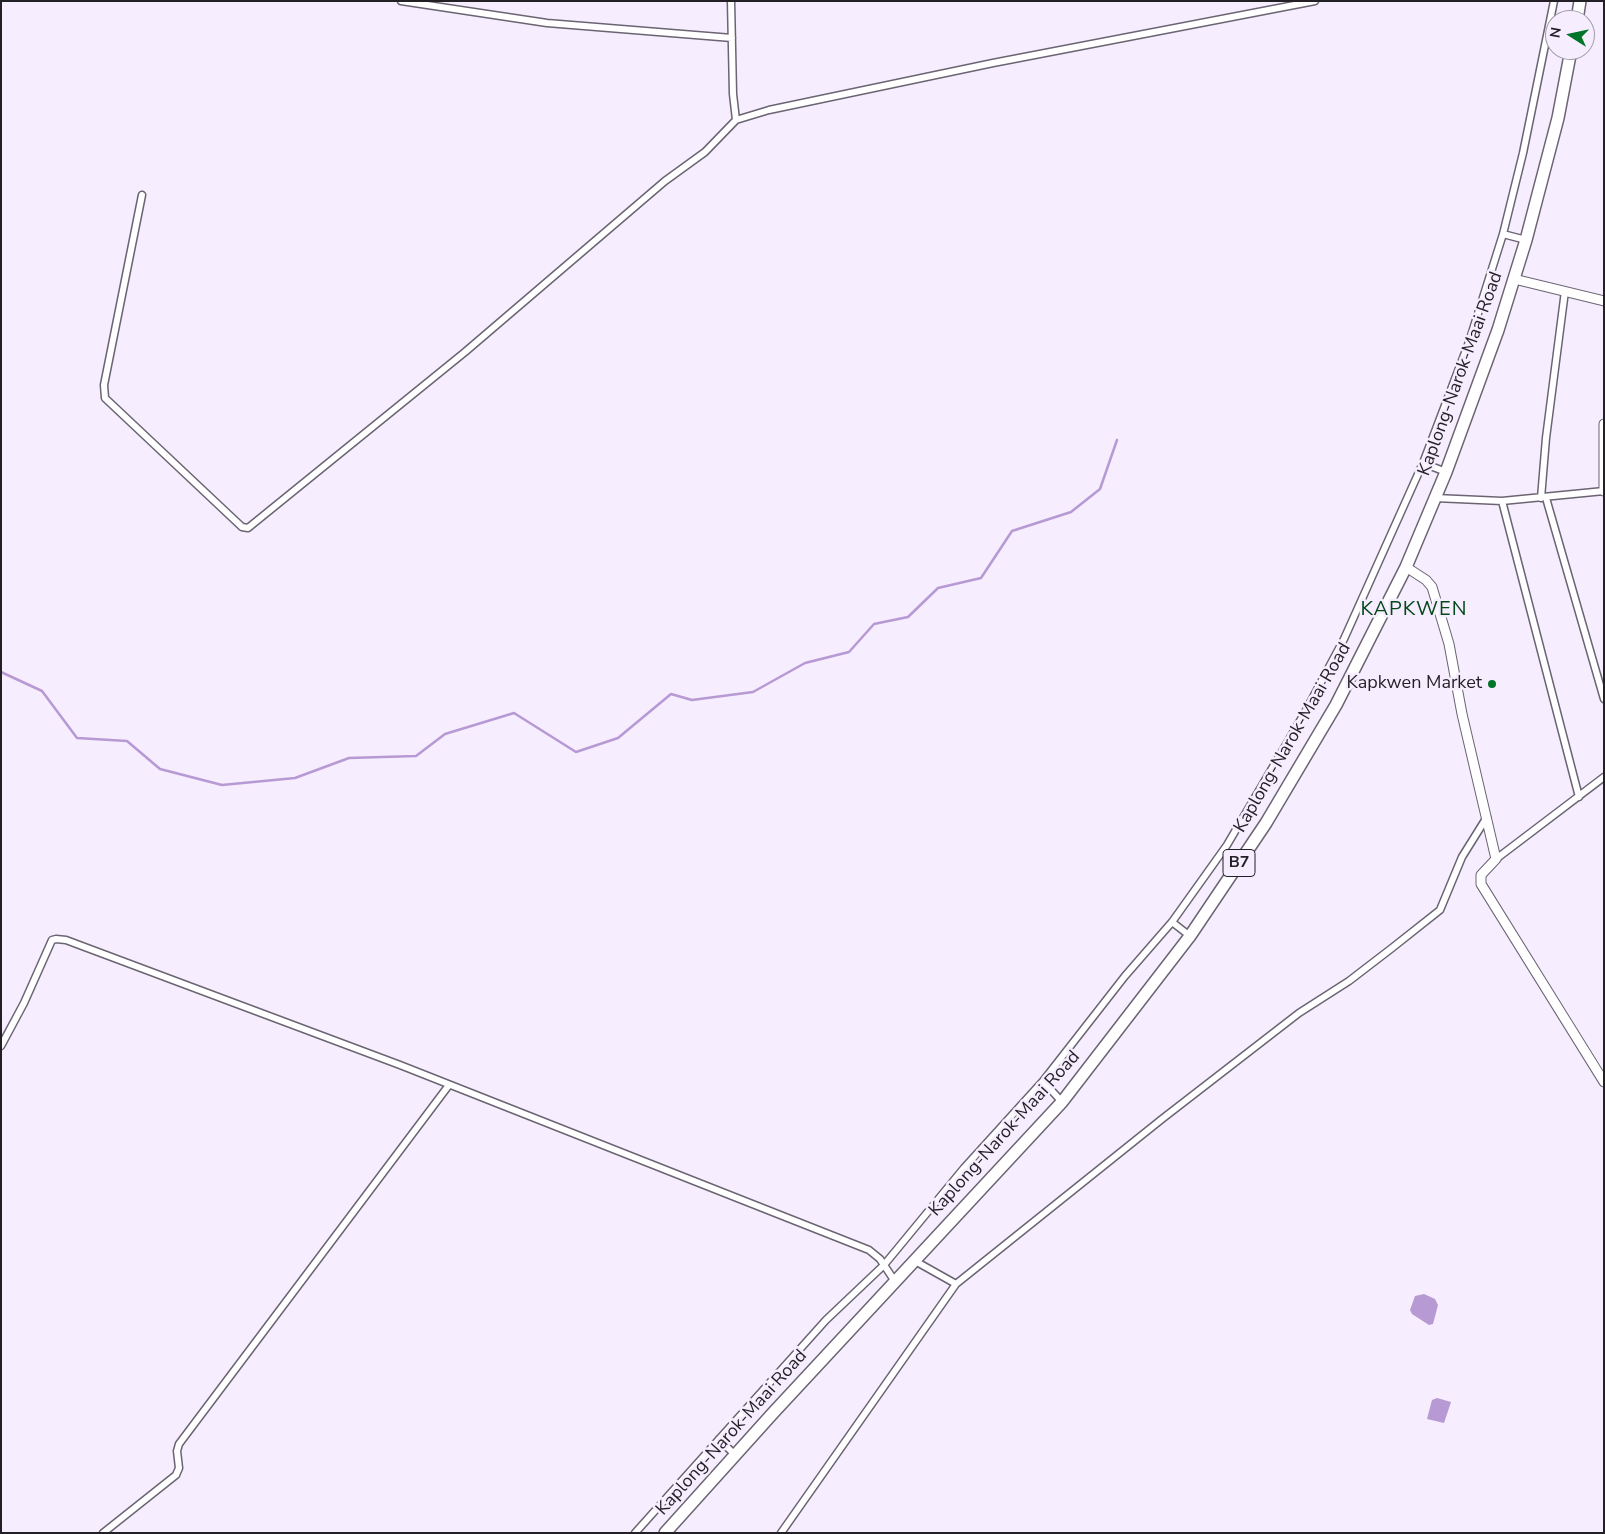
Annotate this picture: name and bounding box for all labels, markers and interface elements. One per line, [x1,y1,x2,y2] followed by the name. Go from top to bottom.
[1545,10,1595,60] north arrow
[1545,26,1566,39] text: N
[1414,269,1508,479] street label: Kaplong-Narok-Maai Road
[1360,598,1468,622] district label: KAPKWEN
[1230,639,1356,837] street label: Kaplong-Narok-Maai Road
[1347,673,1482,695] place label: Kapkwen Market
[1486,678,1498,690] marker: Kapkwen Market
[1223,850,1255,876] road number: B7
[925,1047,1085,1221] street label: Kaplong-Narok-Maai Road
[652,1346,812,1520] street label: Kaplong-Narok-Maai Road

